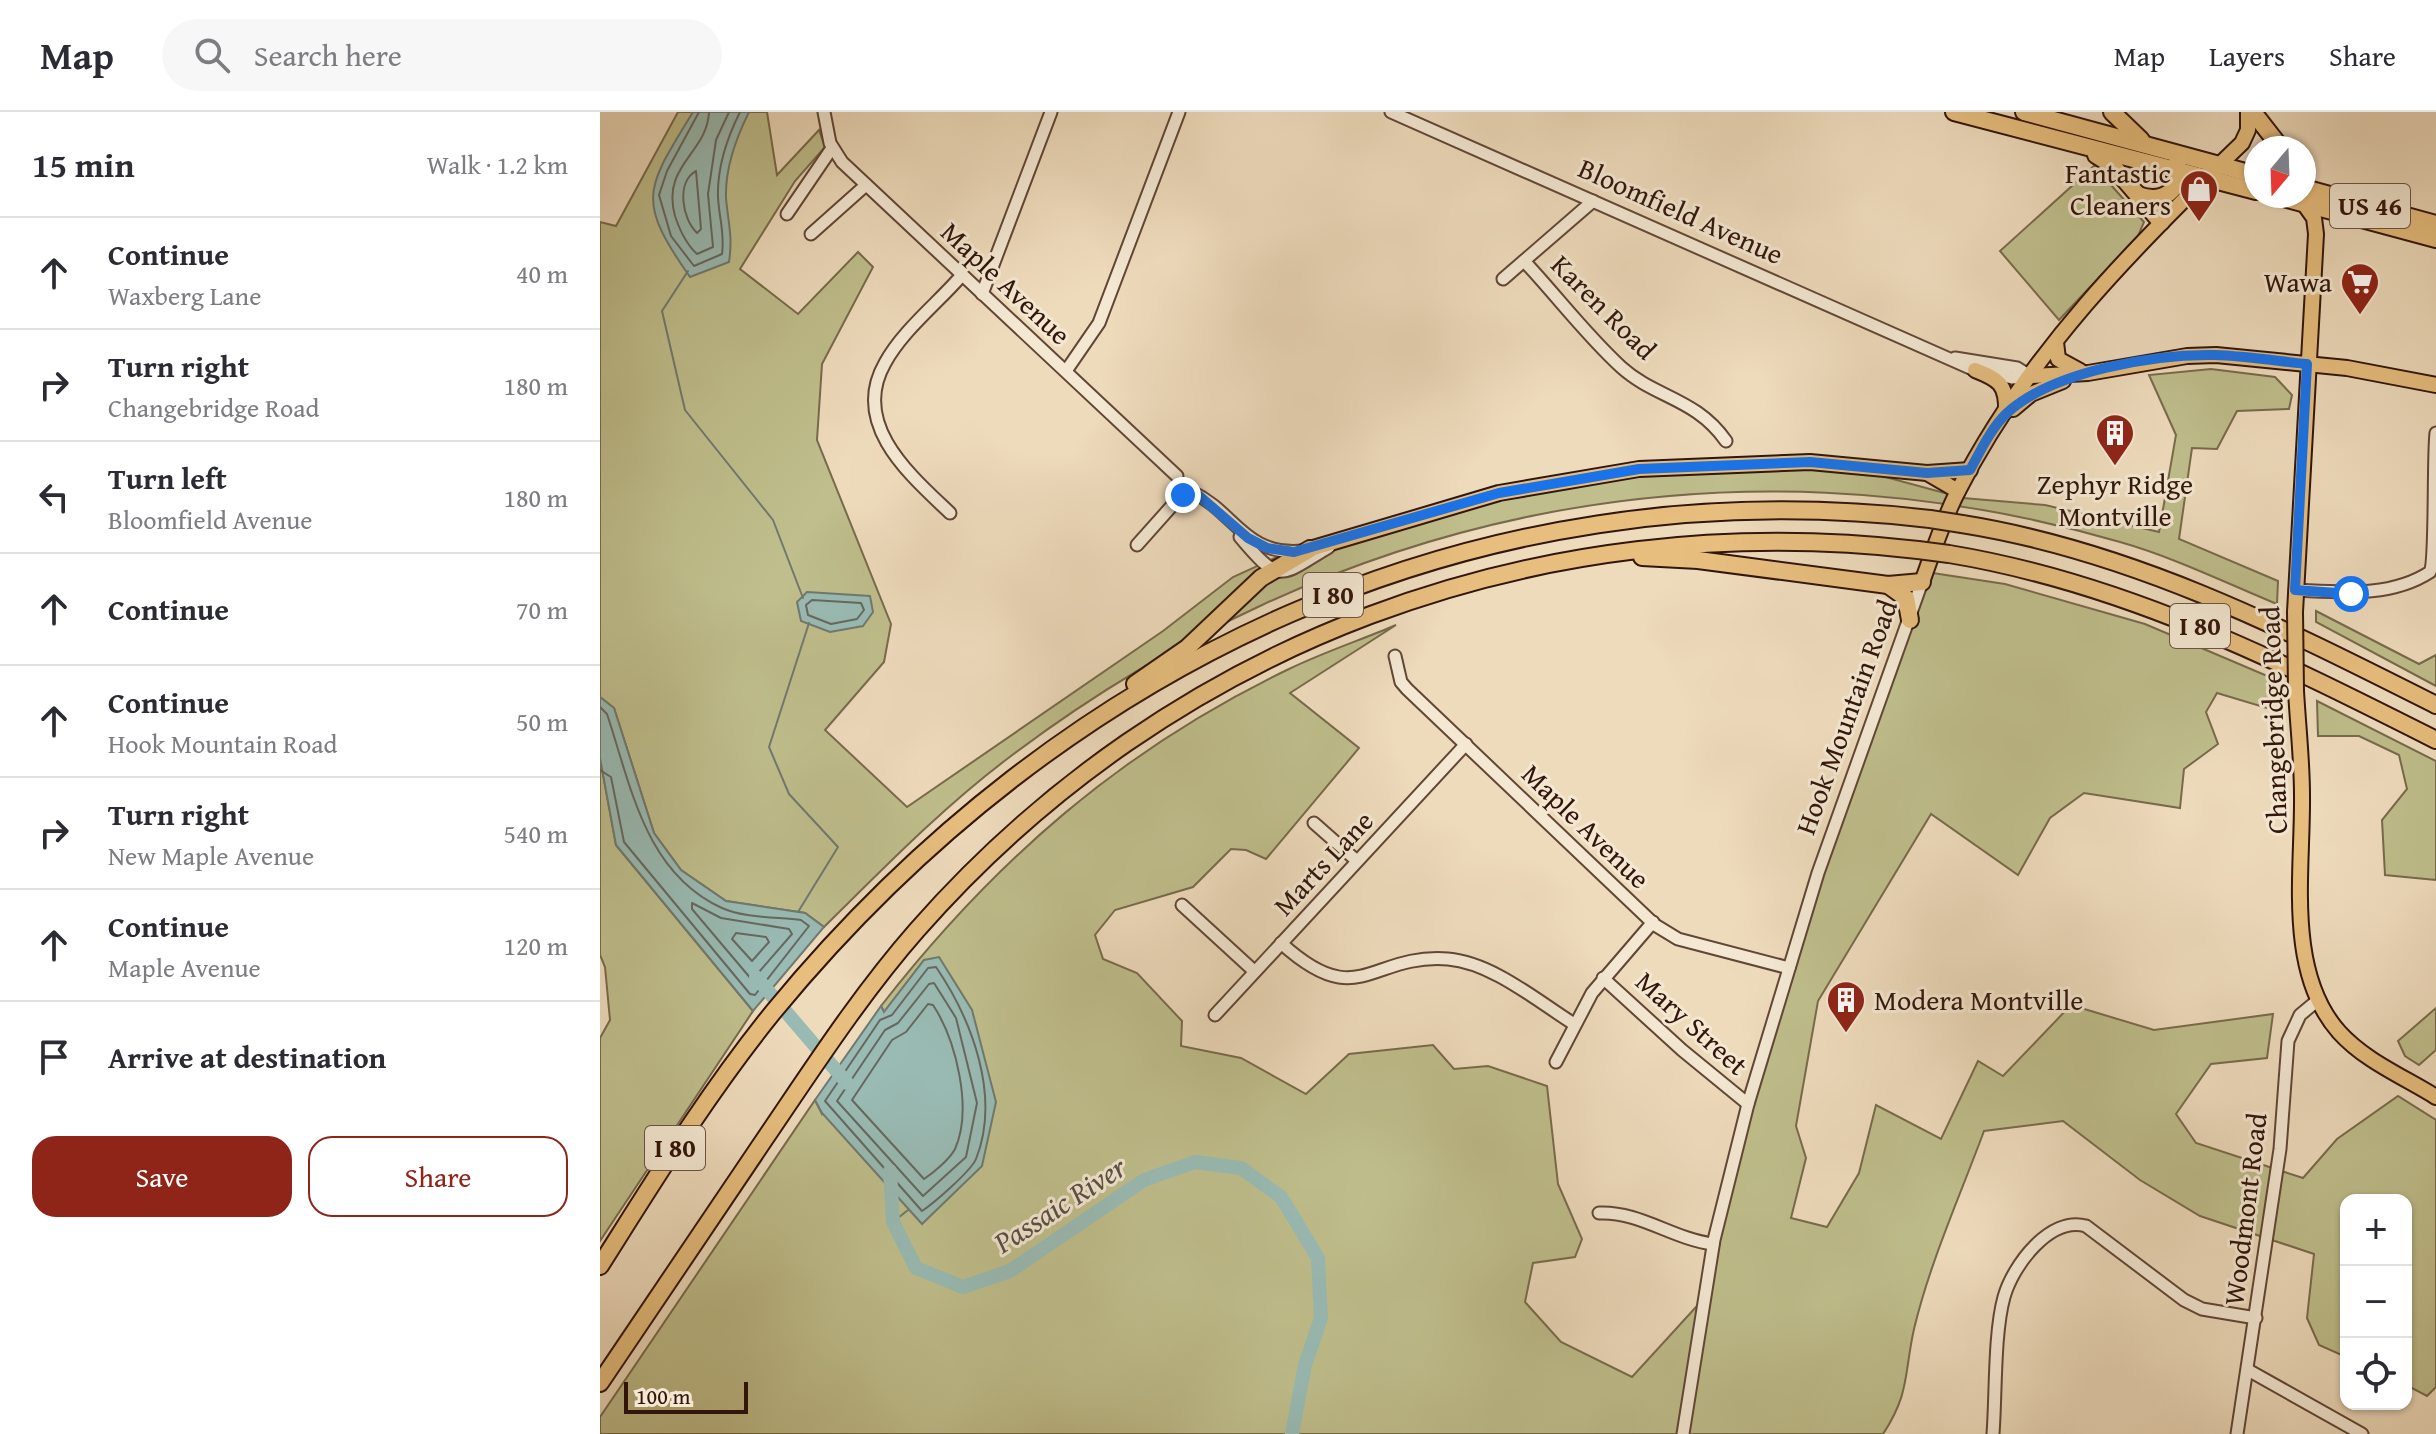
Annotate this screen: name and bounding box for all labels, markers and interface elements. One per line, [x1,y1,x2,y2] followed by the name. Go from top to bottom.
[162,19,722,91] search box
[40,27,114,83] text: Map
[190,33,234,77] icon: search
[254,33,402,77] text: Search here
[2114,35,2165,76] text: Map
[2209,35,2285,76] text: Layers
[2329,35,2396,76] text: Share
[2244,136,2316,208] north arrow
[32,140,134,189] text: 15 min
[427,145,568,184] text: Walk · 1.2 km
[1572,147,1790,274] street label: Bloomfield Avenue
[2065,152,2171,225] place label: Fantastic Cleaners
[2178,168,2220,223] shop icon: Fantastic Cleaners
[2330,184,2410,228] road number: US 46
[932,212,1080,354] street label: Maple Avenue
[108,232,229,276] text: Continue
[1542,245,1666,369] street label: Karen Road
[32,251,76,295] icon: ahead
[516,254,568,293] text: 40 m
[2264,261,2333,302] place label: Wawa
[2339,261,2381,316] supermarket icon: Wawa
[108,276,261,315] text: Waxberg Lane
[108,344,249,388] text: Turn right
[32,363,76,407] icon: right
[503,366,568,405] text: 180 m
[108,388,319,427] text: Changebridge Road
[2094,412,2136,467] building icon: Zephyr Ridge Montville
[108,456,227,500] text: Turn left
[2037,463,2193,536] place label: Zephyr Ridge Montville
[32,475,76,519] icon: left
[1165,477,1201,513] route end
[503,478,568,517] text: 180 m
[108,500,312,539] text: Bloomfield Avenue
[1303,573,1363,617] road number: I 80
[2333,576,2369,612] route start
[32,587,76,631] icon: ahead
[108,587,229,631] text: Continue
[516,590,568,629] text: 70 m
[1784,594,1907,840] street label: Hook Mountain Road
[2170,604,2230,648] road number: I 80
[2248,606,2297,834] street label: Changebridge Road
[108,680,229,724] text: Continue
[32,699,76,743] icon: ahead
[516,702,568,741] text: 50 m
[108,724,337,763] text: Hook Mountain Road
[1513,754,1660,898] street label: Maple Avenue
[108,792,249,836] text: Turn right
[1263,801,1382,924] street label: Marts Lane
[32,811,76,855] icon: right
[503,814,568,853] text: 540 m
[108,836,314,875] text: New Maple Avenue
[108,904,229,948] text: Continue
[32,923,76,967] icon: ahead
[503,926,568,965] text: 120 m
[108,948,261,987] text: Maple Avenue
[1627,961,1758,1084] street label: Mary Street
[1825,979,1867,1034] building icon: Modera Montville
[1874,979,2084,1020] place label: Modera Montville
[32,1035,76,1079] icon: arrive
[108,1035,386,1079] text: Arrive at destination
[2212,1110,2277,1308] street label: Woodmont Road
[645,1126,705,1170] road number: I 80
[32,1136,292,1217] button: Save
[308,1136,568,1217] button: Share
[984,1144,1135,1264] water label: Passaic River
[2340,1194,2412,1410] map controls
[2340,1194,2412,1266] button: +
[2340,1266,2412,1338] button: −
[2340,1338,2412,1410] button: locate
[624,1378,748,1414] scale bar
[636,1380,691,1412] text: 100 m

